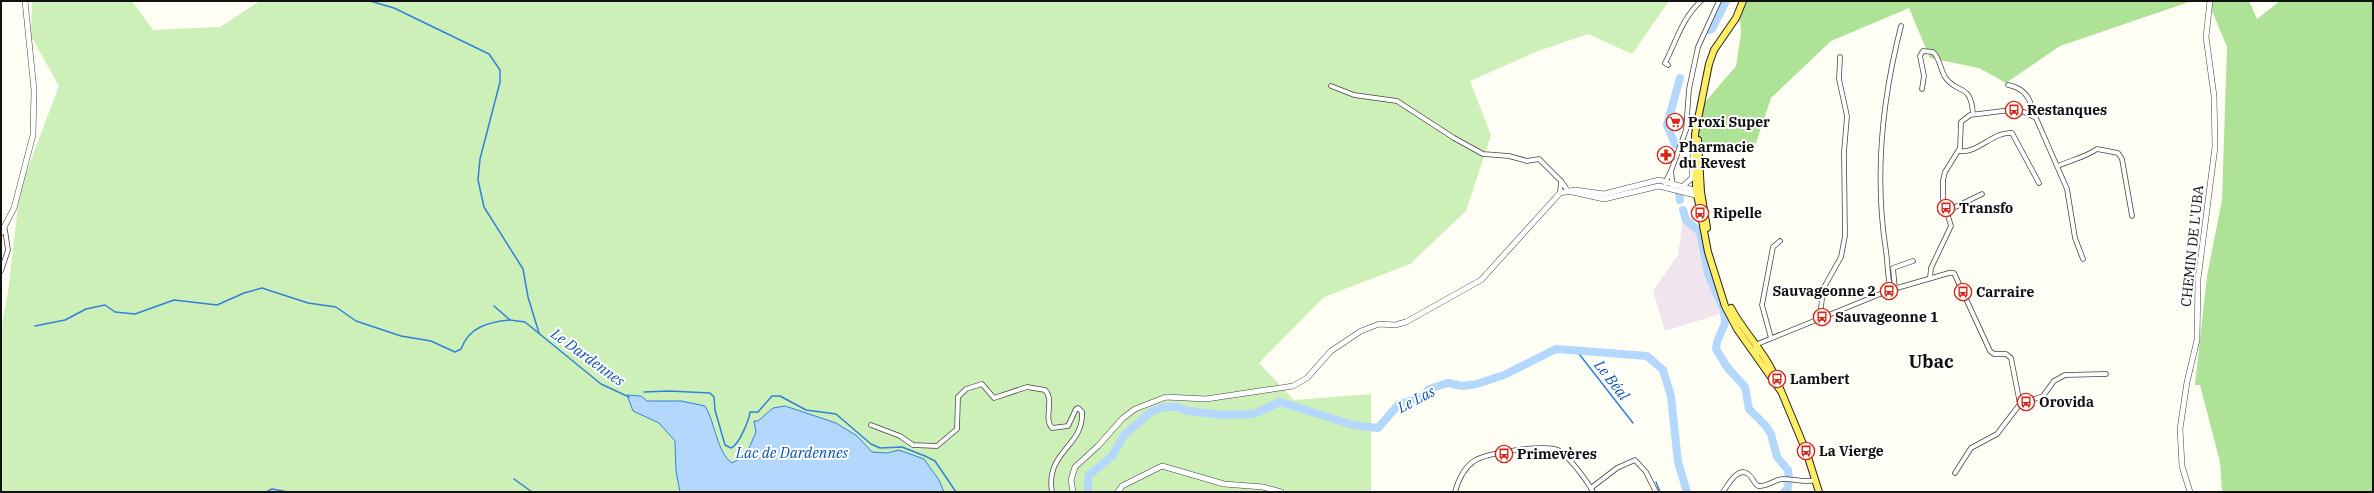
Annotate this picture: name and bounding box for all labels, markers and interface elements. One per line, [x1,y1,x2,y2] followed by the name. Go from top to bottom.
[2004,100,2024,120] bus stop icon: Restanques
[2027,101,2107,119] place label: Restanques
[1665,112,1685,132] supermarket icon: Proxi Super
[1688,113,1770,131] place label: Proxi Super
[1679,138,1754,172] place label: Pharmacie du Revest
[1656,145,1676,165] pharmacy icon: Pharmacie du Revest
[2177,184,2207,308] street label: CHEMIN DE L'UBA
[1936,198,1956,218] bus stop icon: Transfo
[1959,199,2013,217] place label: Transfo
[1690,203,1710,223] bus stop icon: Ripelle
[1713,204,1762,222] place label: Ripelle
[1879,281,1899,301] bus stop icon: Sauvageonne 2
[1773,282,1876,300] place label: Sauvageonne 2
[1953,282,1973,302] bus stop icon: Carraire
[1976,283,2035,301] place label: Carraire
[1812,307,1832,327] bus stop icon: Sauvageonne 1
[1835,308,1938,326] place label: Sauvageonne 1
[547,323,629,390] water label: Le Dardennes
[1908,350,1954,373] district label: Ubac
[1590,355,1634,405] water label: Le Béal
[1767,369,1787,389] bus stop icon: Lambert
[1790,370,1850,388] place label: Lambert
[1393,381,1438,417] water label: Le Las
[2016,392,2036,412] bus stop icon: Orovida
[2039,393,2094,411] place label: Orovida
[1796,441,1816,461] bus stop icon: La Vierge
[1819,442,1884,460] place label: La Vierge
[735,443,849,462] water label: Lac de Dardennes
[1494,444,1514,464] bus stop icon: Primevères
[1517,445,1597,463] place label: Primevères

